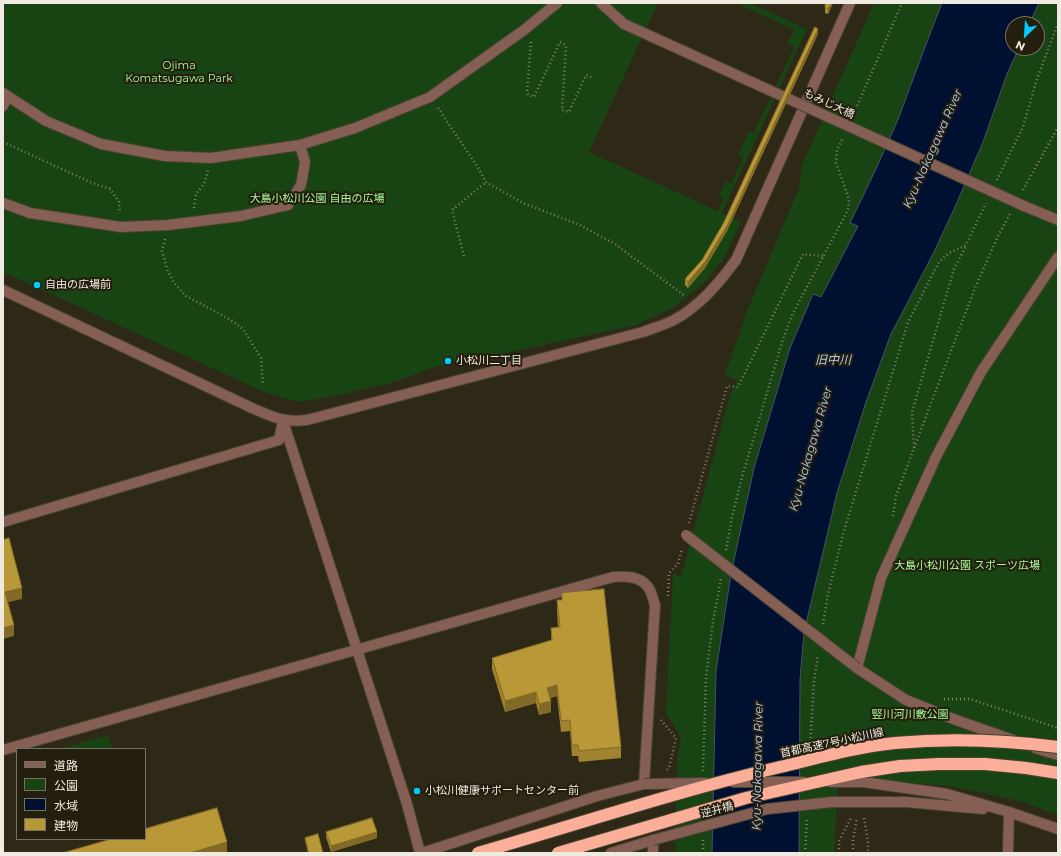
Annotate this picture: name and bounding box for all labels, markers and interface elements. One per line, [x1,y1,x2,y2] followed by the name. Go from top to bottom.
[1005,16,1045,56] north arrow
[1013,38,1027,54] text: N
[125,59,233,85] park label: Ojima Komatsugawa Park
[801,86,857,122] street label: もみじ大橋
[900,87,966,211] water label: Kyu-Nakagawa River
[250,192,384,206] park label: 大島小松川公園 自由の広場
[45,278,111,292] place label: 自由の広場前
[32,280,42,290] marker: 自由の広場前
[815,353,851,367] water label: 旧中川
[456,354,522,368] place label: 小松川二丁目
[443,356,453,366] marker: 小松川二丁目
[786,385,836,513] water label: Kyu-Nakagawa River
[894,559,1040,573] park label: 大島小松川公園 スポーツ広場
[750,701,766,831] water label: Kyu-Nakagawa River
[872,708,948,722] park label: 竪川河川敷公園
[779,726,885,760] street label: 首都高速7号小松川線
[16,748,146,840] legend
[54,758,78,773] text: 道路
[54,778,78,793] text: 公園
[425,784,579,798] place label: 小松川健康サポートセンター前
[412,786,422,796] marker: 小松川健康サポートセンター前
[54,798,78,813] text: 水域
[699,799,735,821] street label: 逆井橋
[54,818,78,833] text: 建物

